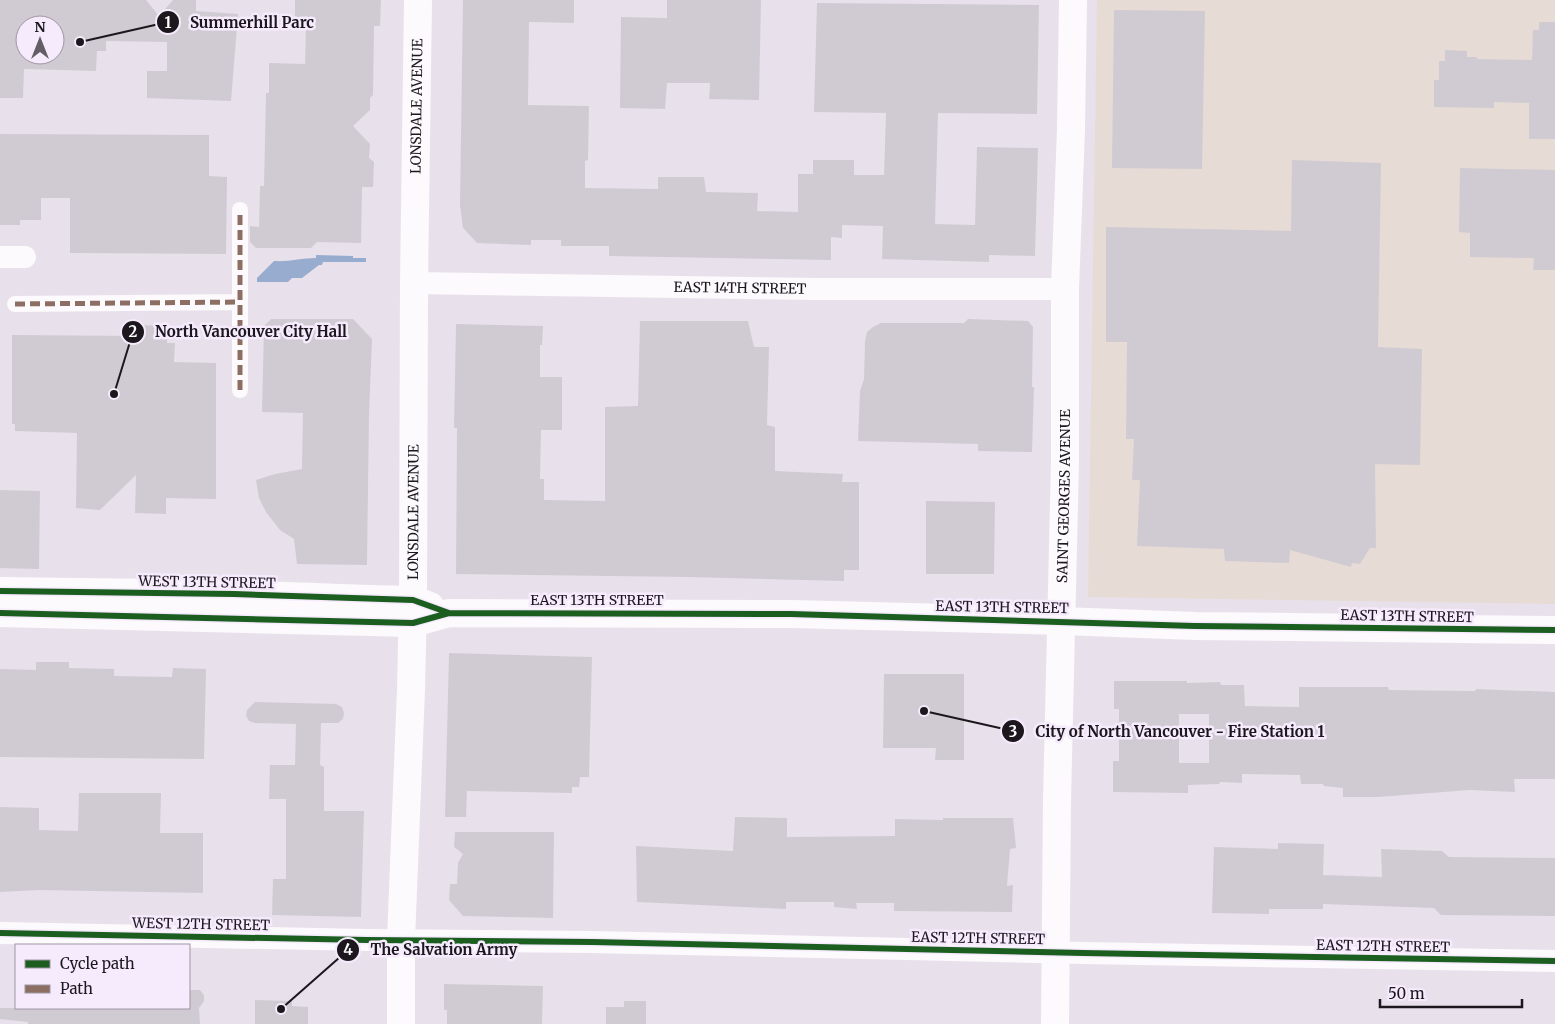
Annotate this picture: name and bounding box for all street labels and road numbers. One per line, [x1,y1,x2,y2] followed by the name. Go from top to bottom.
[407,38,426,174] street label: LONSDALE AVENUE
[673,278,807,298] street label: EAST 14TH STREET
[1053,409,1074,583] street label: SAINT GEORGES AVENUE
[404,444,422,580] street label: LONSDALE AVENUE
[137,572,276,592] street label: WEST 13TH STREET
[530,591,664,609] street label: EAST 13TH STREET
[935,597,1069,617] street label: EAST 13TH STREET
[1340,606,1474,626] street label: EAST 13TH STREET
[131,914,270,934] street label: WEST 12TH STREET
[911,928,1045,948] street label: EAST 12TH STREET
[1316,936,1450,956] street label: EAST 12TH STREET

